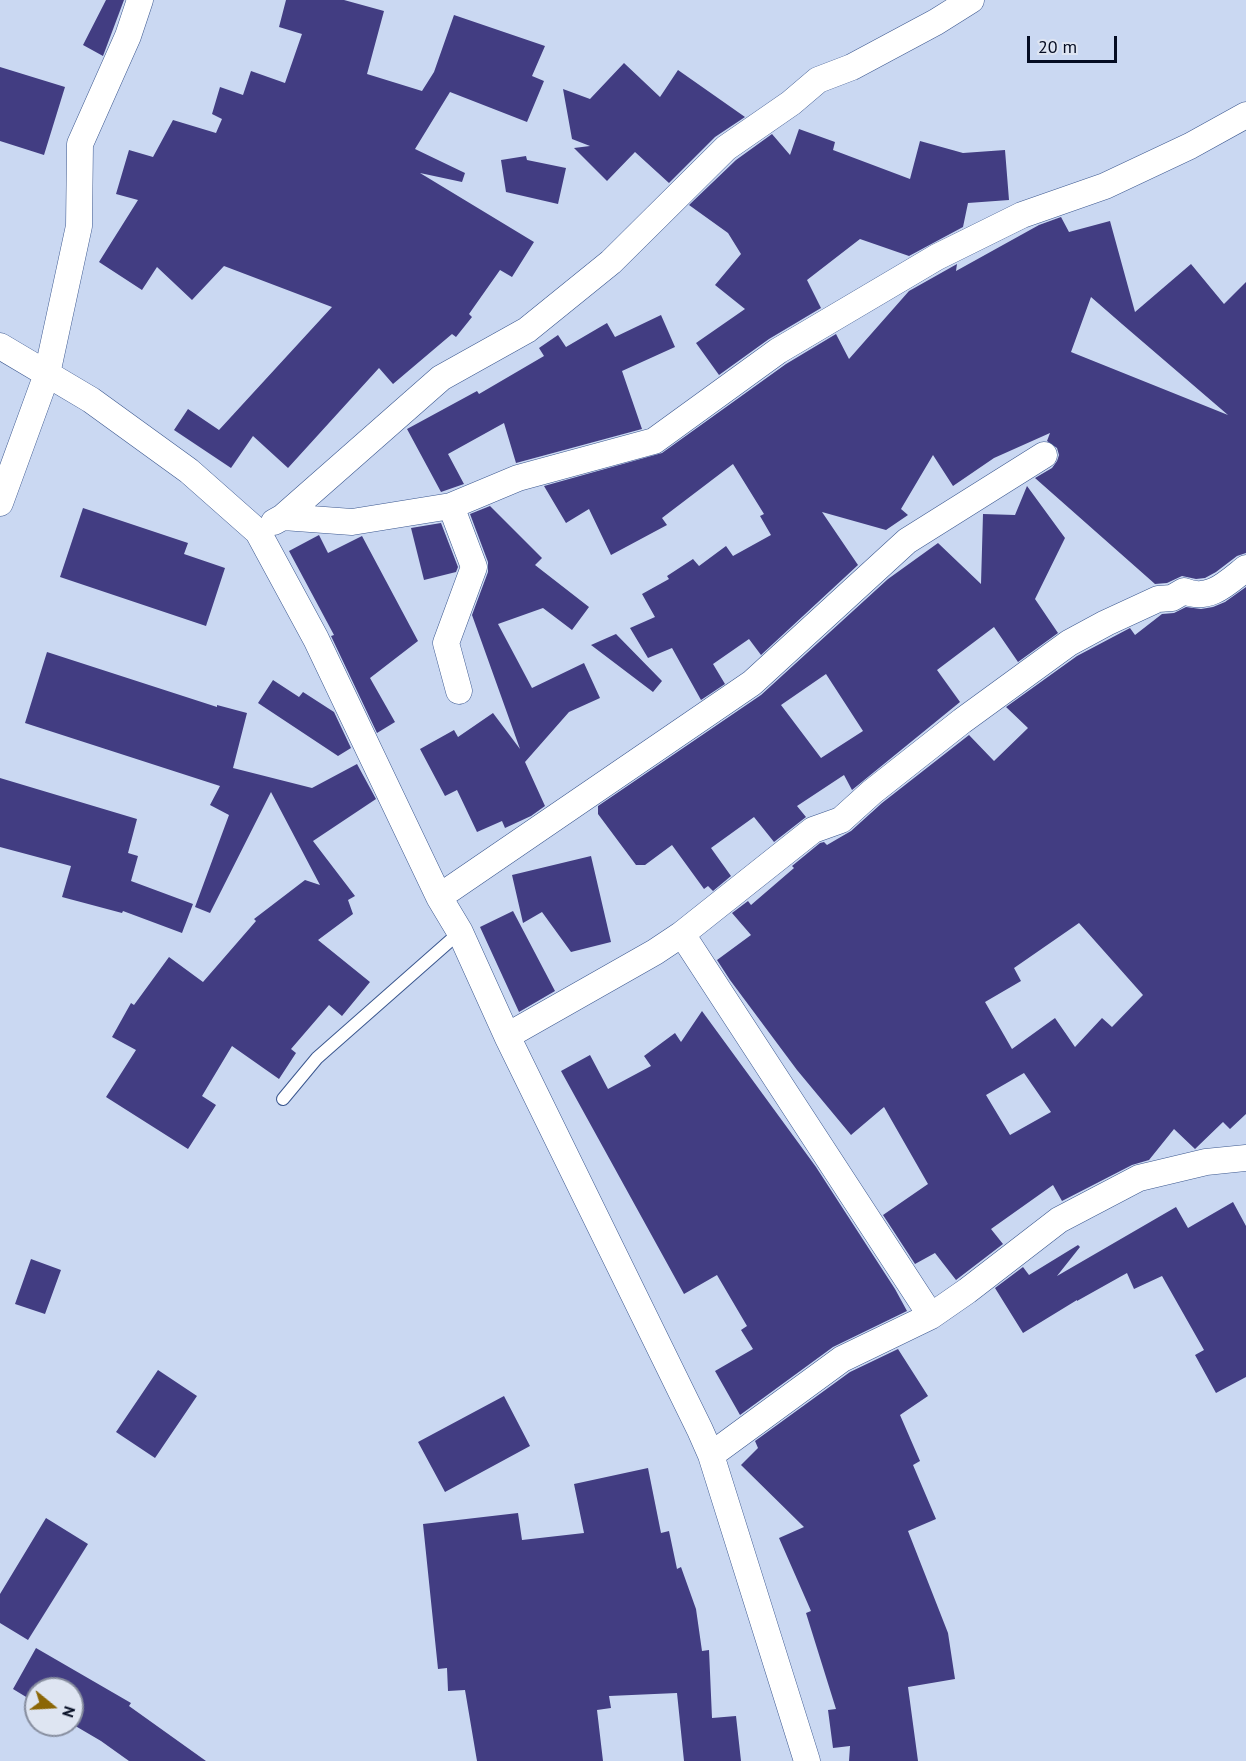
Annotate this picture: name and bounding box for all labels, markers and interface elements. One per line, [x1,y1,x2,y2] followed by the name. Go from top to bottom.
[1030,24,1120,62] scale bar
[1038,35,1077,58] text: 20 m
[24,1677,84,1737] north arrow
[58,1704,80,1720] text: N

